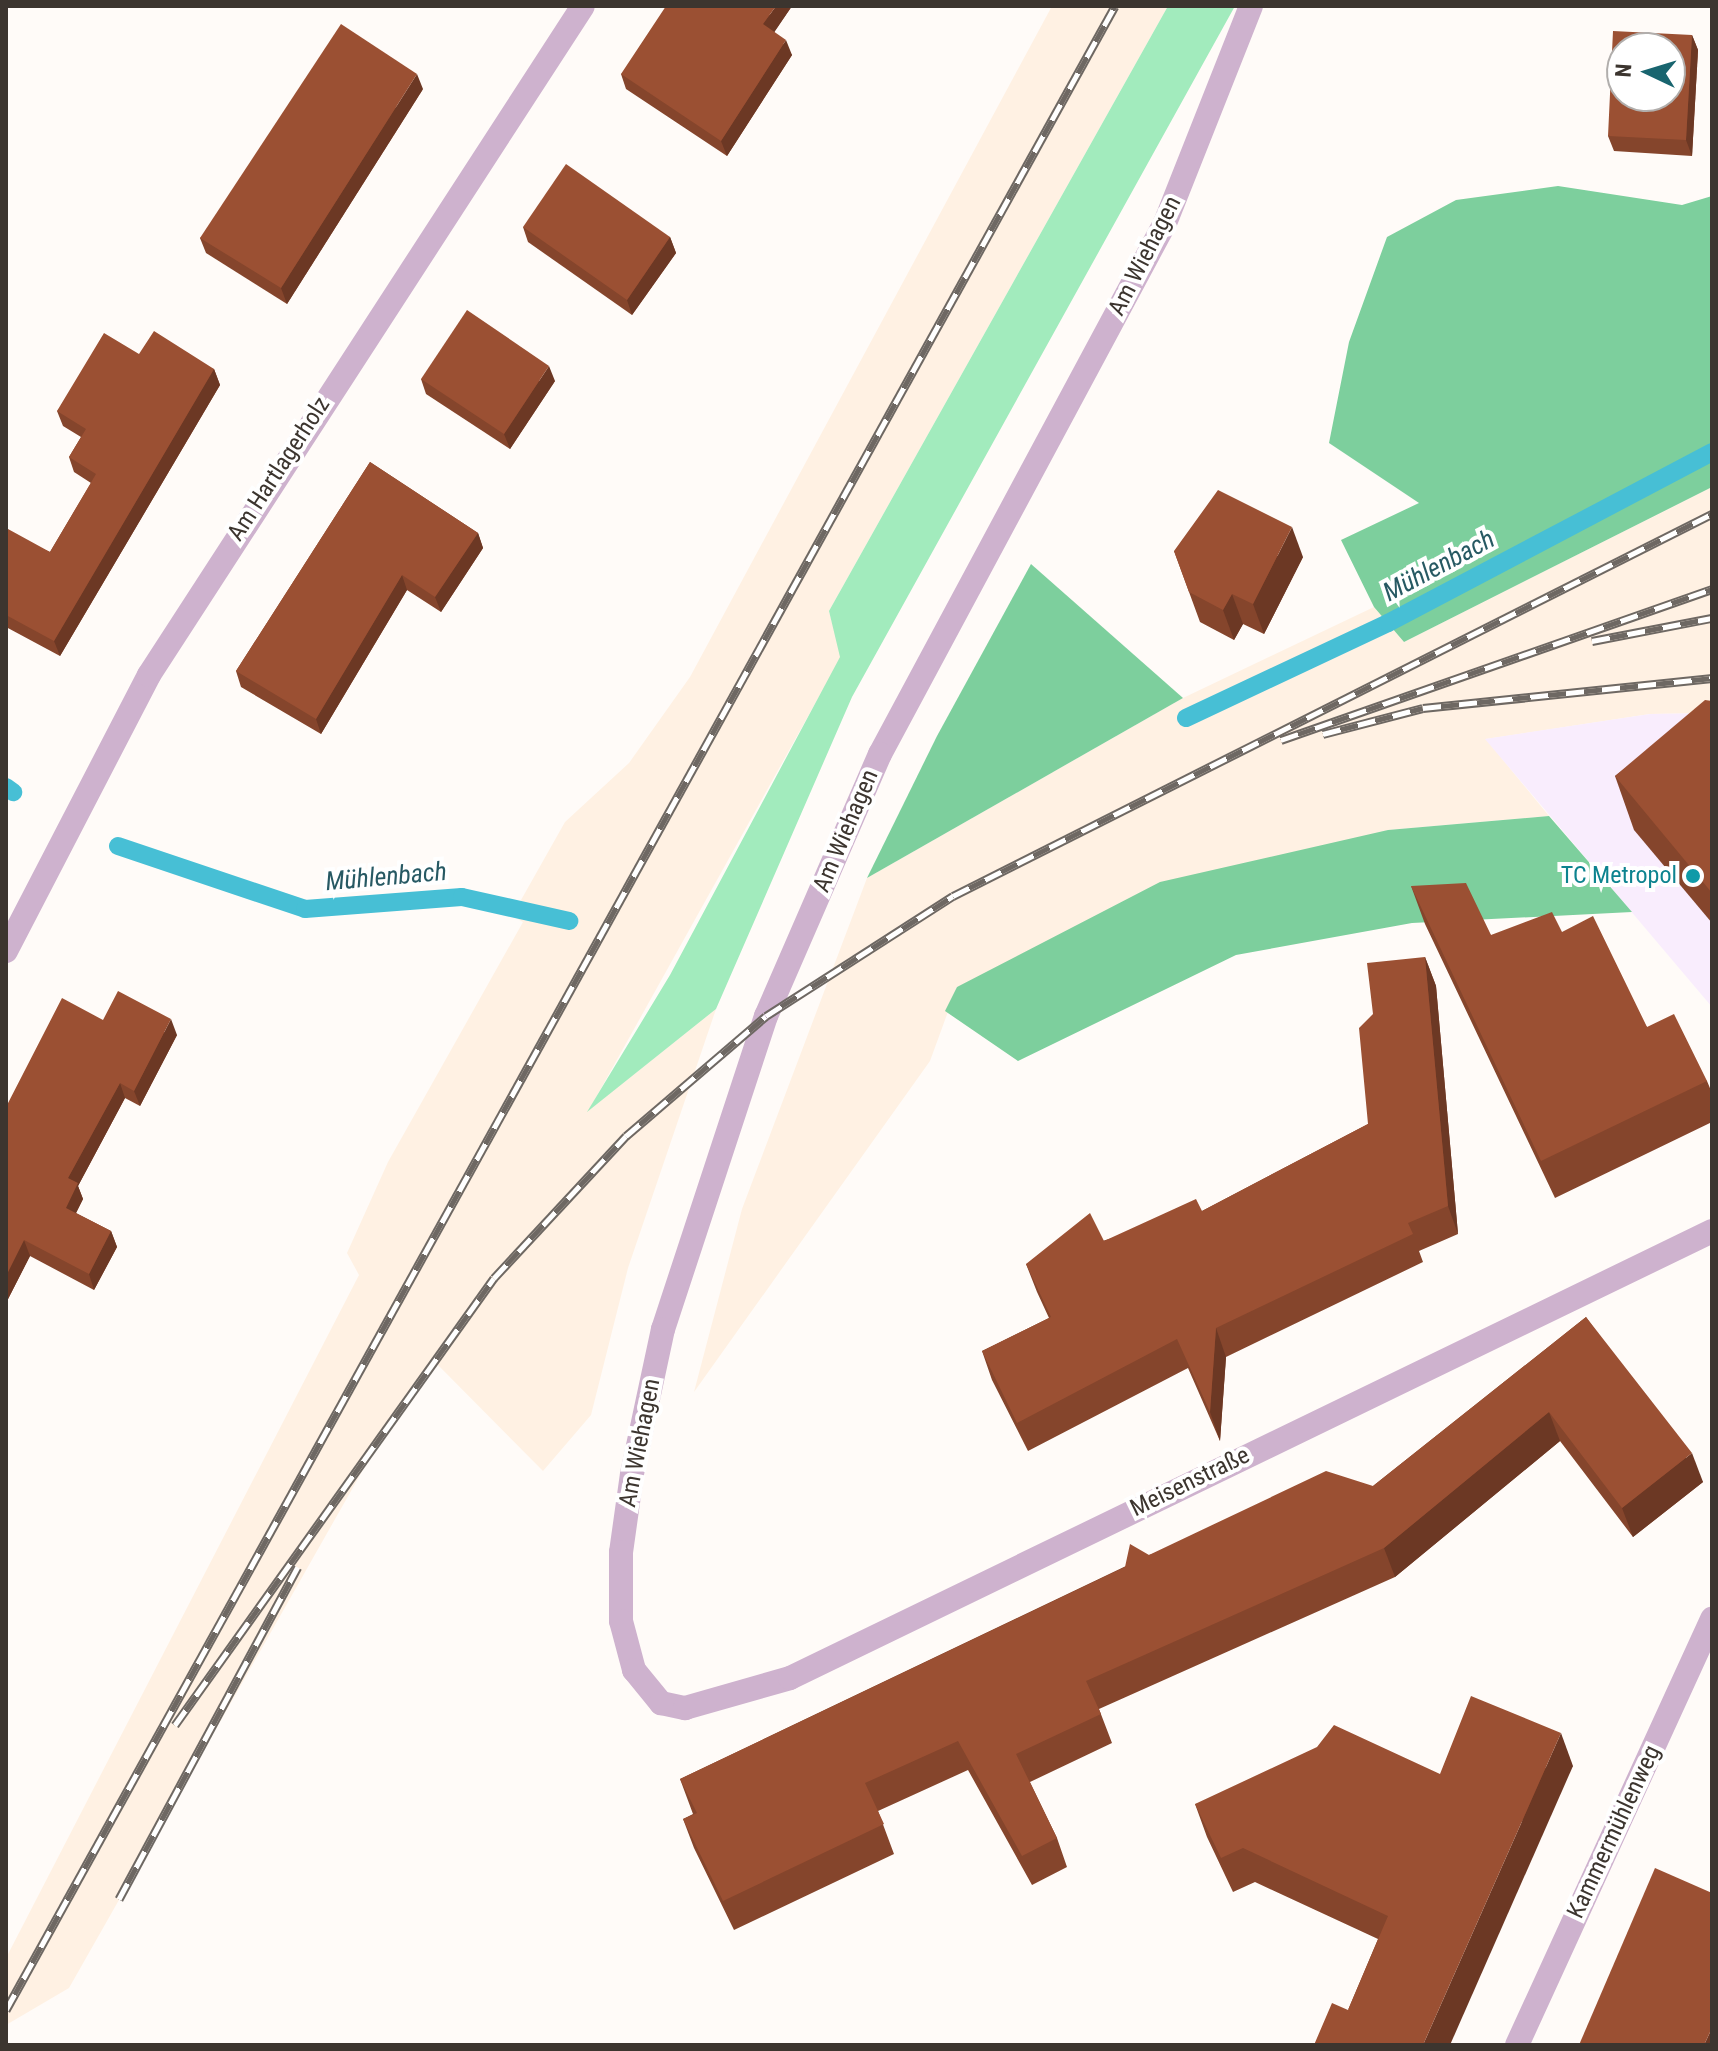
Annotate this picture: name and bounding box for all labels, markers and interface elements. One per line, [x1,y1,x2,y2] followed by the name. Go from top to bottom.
[1606,32,1686,112] north arrow
[1611,63,1636,78] text: N
[1103,191,1187,321] street label: Am Wiehagen
[222,392,336,546] street label: Am Hartlagerholz
[1378,524,1500,608] water label: Mühlenbach
[807,765,885,897] street label: Am Wiehagen
[324,856,448,898] water label: Mühlenbach
[1561,862,1677,890] place label: TC Metropol
[1684,867,1702,885] marker: TC Metropol
[613,1376,667,1510] street label: Am Wiehagen
[1126,1441,1254,1523] street label: Meisenstraße
[1561,1741,1667,1923] street label: Kammermühlenweg

